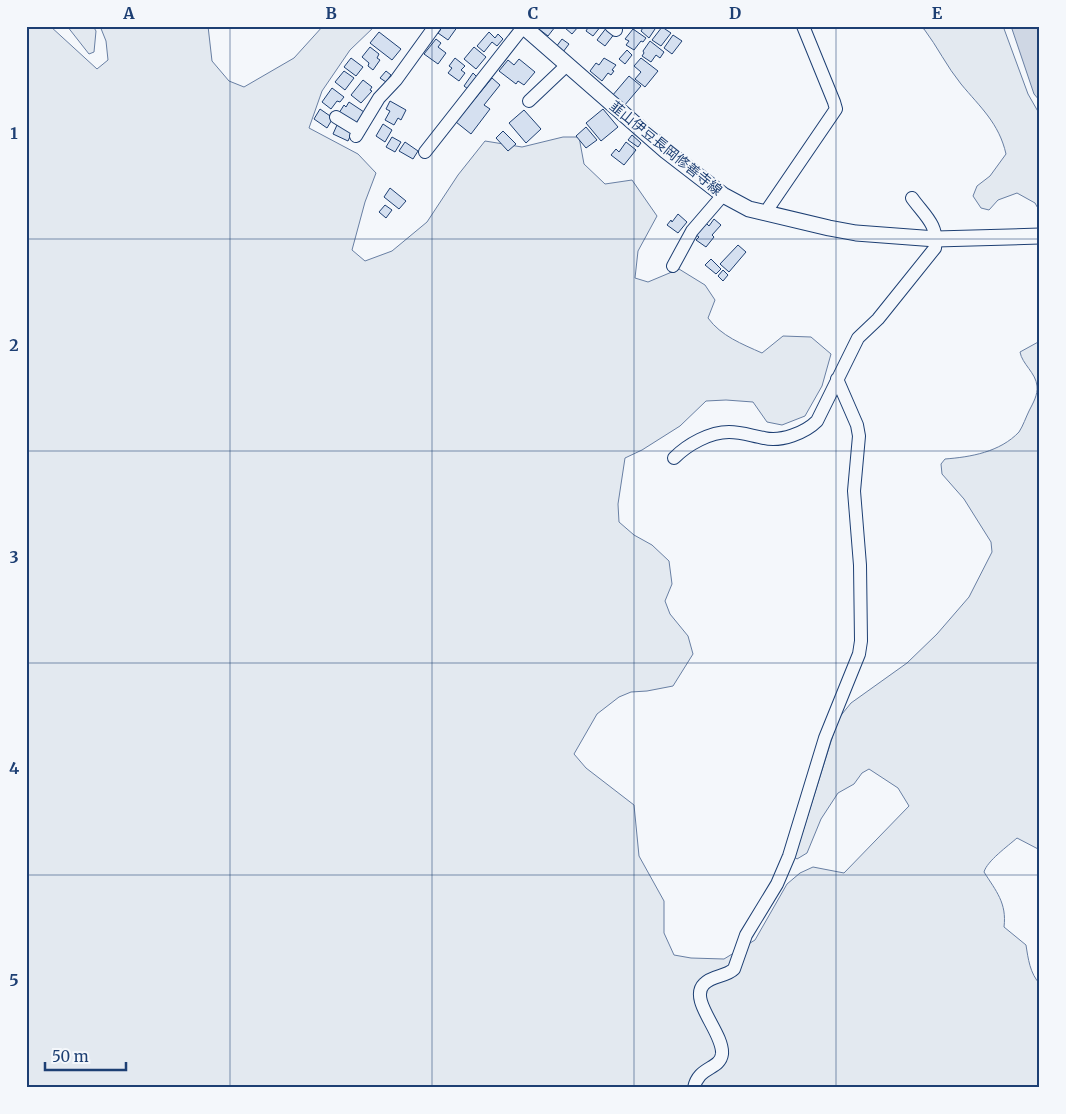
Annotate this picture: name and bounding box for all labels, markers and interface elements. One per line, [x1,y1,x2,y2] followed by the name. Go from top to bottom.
[122,3,135,23] text: A
[325,3,337,23] text: B
[528,3,538,23] text: C
[729,3,741,23] text: D
[932,3,943,23] text: E
[606,97,726,199] street label: 韮山伊豆長岡修善寺線
[10,123,18,143] text: 1
[9,335,19,355] text: 2
[9,547,19,567] text: 3
[9,758,19,778] text: 4
[9,970,19,990] text: 5
[45,1039,126,1071] scale bar
[52,1047,89,1066] text: 50 m

